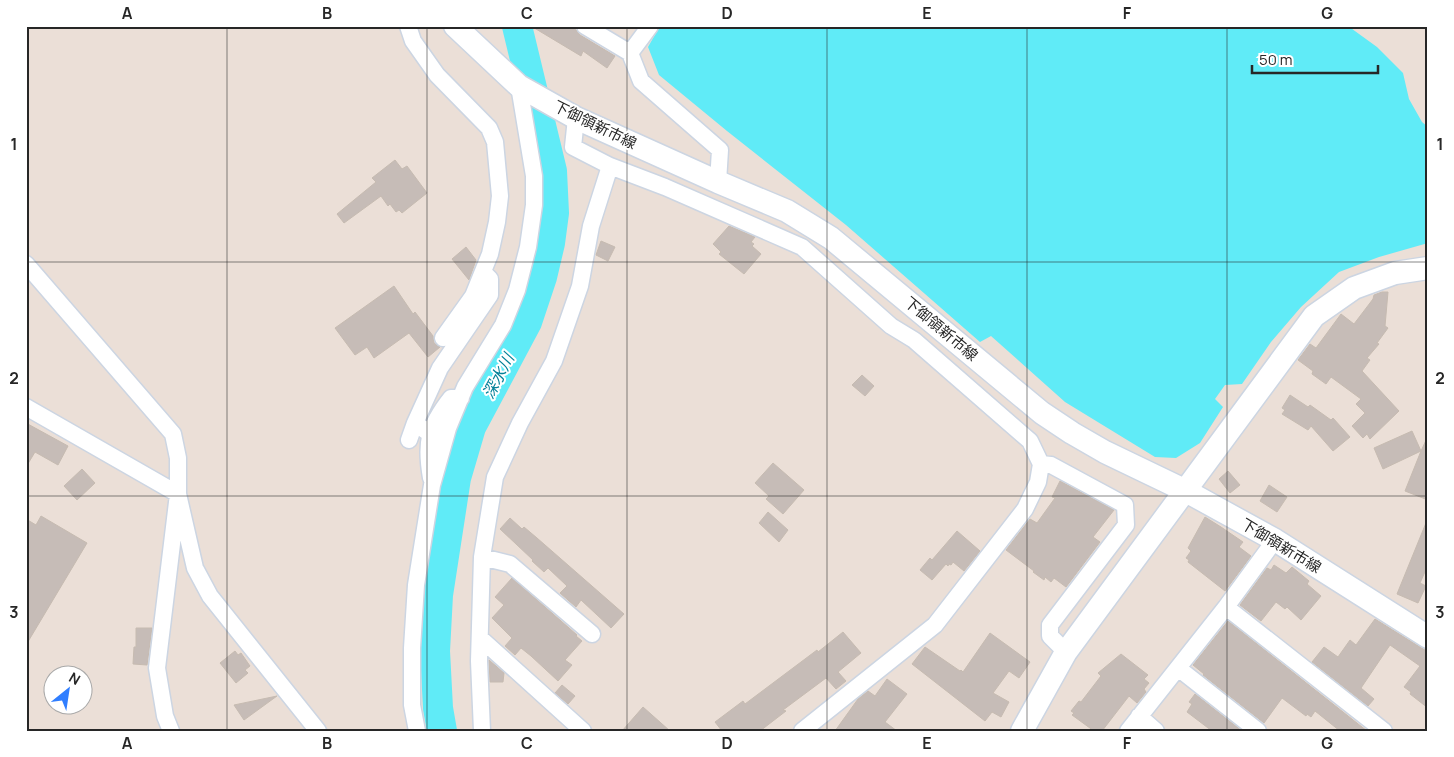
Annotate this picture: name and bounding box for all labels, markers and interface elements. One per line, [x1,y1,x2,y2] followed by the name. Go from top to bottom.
[122,2,133,24] text: A
[322,2,332,24] text: B
[521,2,533,24] text: C
[721,2,733,24] text: D
[922,2,932,24] text: E
[1123,2,1132,24] text: F
[1321,2,1333,24] text: G
[1252,42,1378,74] scale bar
[1259,49,1293,70] text: 50 m
[550,95,640,154] street label: 下御領新市線
[10,133,18,155] text: 1
[1436,133,1444,155] text: 1
[900,292,983,366] street label: 下御領新市線
[477,348,520,402] water label: 深水川
[9,367,19,389] text: 2
[1435,367,1445,389] text: 2
[1237,513,1325,578] street label: 下御領新市線
[9,601,19,623] text: 3
[1435,601,1445,623] text: 3
[42,664,92,714] north arrow
[66,668,84,689] text: N
[122,732,133,754] text: A
[322,732,332,754] text: B
[521,732,533,754] text: C
[721,732,733,754] text: D
[922,732,932,754] text: E
[1123,732,1132,754] text: F
[1321,732,1333,754] text: G

